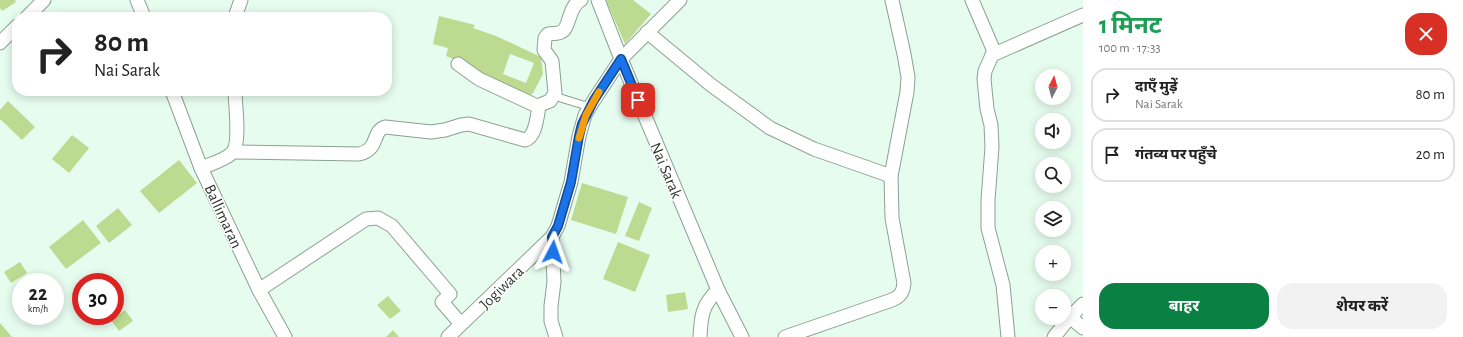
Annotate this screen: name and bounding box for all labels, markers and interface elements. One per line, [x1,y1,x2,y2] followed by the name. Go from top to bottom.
[1405,13,1447,55] button: close
[1099,14,1162,38] text: 1 मिनट
[28,28,80,80] icon: right
[94,29,149,57] text: 80 m
[1099,42,1161,55] text: 100 m · 17:33
[94,62,160,80] text: Nai Sarak
[1035,69,1071,105] north arrow
[1035,69,1071,325] map controls
[1135,79,1178,94] text: दाएँ मुड़ें
[621,83,655,117] pin
[1101,84,1123,106] icon: right
[1415,87,1445,102] text: 80 m
[627,89,649,111] icon: arrive
[1135,98,1183,111] text: Nai Sarak
[1035,113,1071,149] button: sound
[647,140,685,201] street label: Nai Sarak
[1101,144,1123,166] icon: arrive
[1135,147,1217,162] text: गंतव्य पर पहुँचे
[1416,147,1445,162] text: 20 m
[1035,157,1071,193] button: search
[201,182,245,251] street label: Ballimaran
[1035,201,1071,237] button: layers
[532,231,574,273] position arrow
[1035,245,1071,281] button: +
[477,263,527,312] street label: Jogiwara
[72,273,124,325] speed limit sign: 30
[1099,283,1269,329] button: बाहर
[1277,283,1447,329] button: शेयर करें
[29,284,47,304] text: 22
[1035,289,1071,325] button: −
[28,304,48,314] text: km/h

